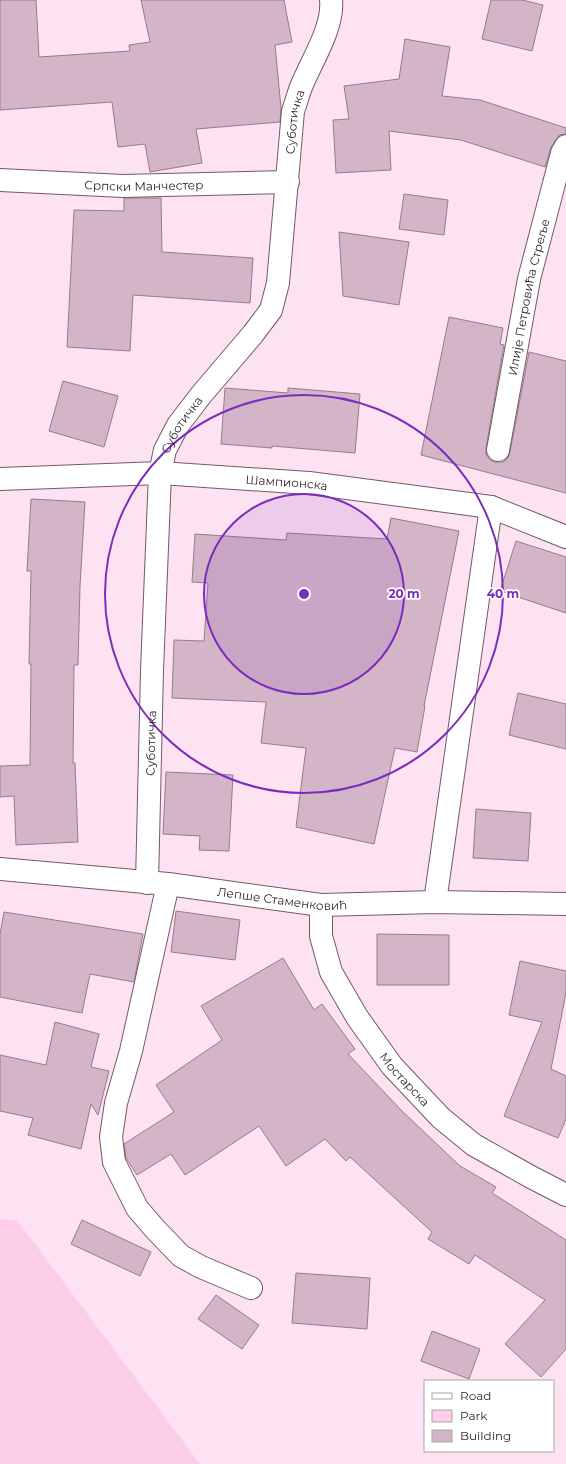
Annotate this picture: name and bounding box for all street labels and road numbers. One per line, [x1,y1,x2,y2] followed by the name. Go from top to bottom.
[282,87,307,155] street label: Суботичка
[84,177,204,193] street label: Српски Манчестер
[504,217,552,377] street label: Илије Петровића Стреље
[157,393,205,456] street label: Суботичка
[245,471,329,493] street label: Шампионска
[142,710,159,776] street label: Суботичка
[216,883,347,913] street label: Лепше Стаменковић
[377,1049,433,1109] street label: Мостарска

